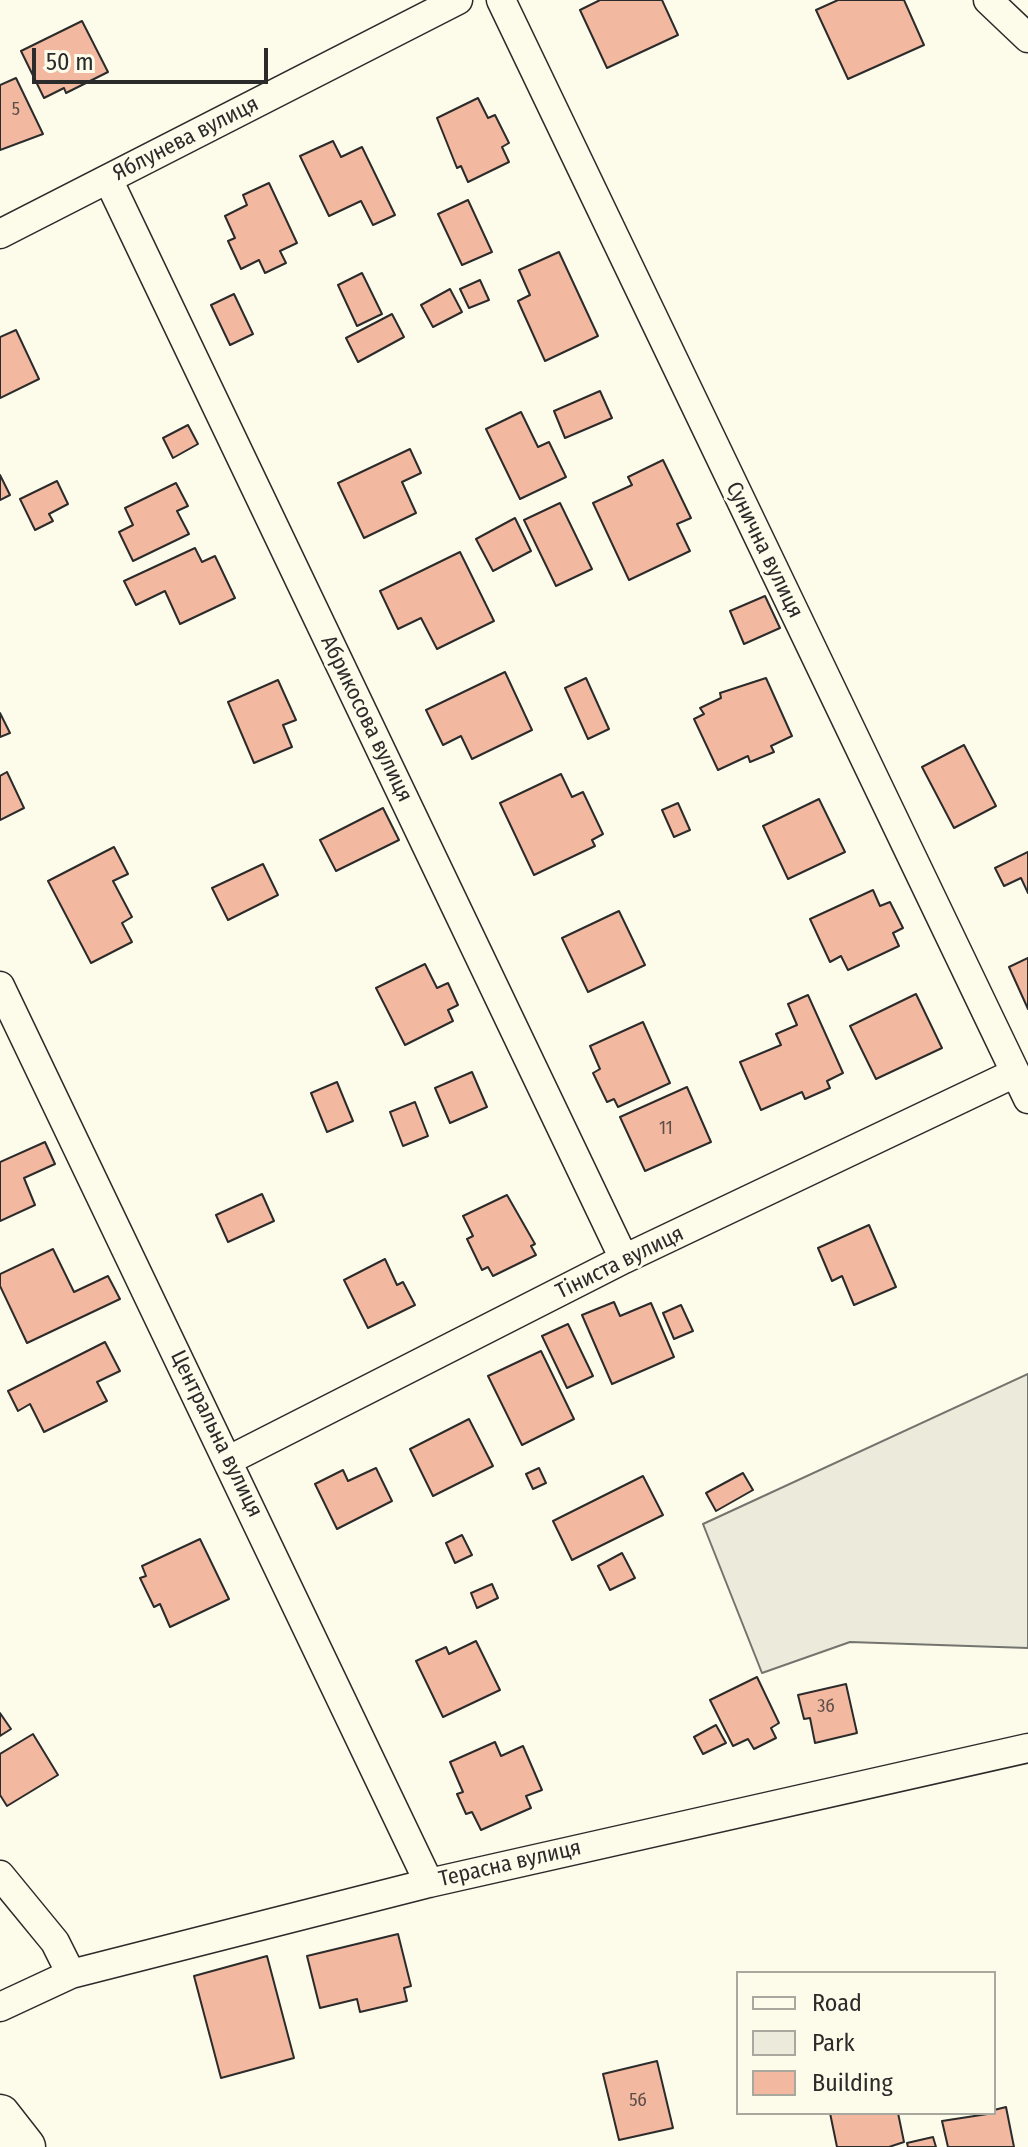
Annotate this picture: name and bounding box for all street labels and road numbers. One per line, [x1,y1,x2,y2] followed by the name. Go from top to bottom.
[109,91,263,187] street label: Яблунева вулиця
[720,478,808,622] street label: Сунична вулиця
[314,632,418,806] street label: Абрикосова вулиця
[552,1221,688,1305] street label: Тіниста вулиця
[164,1346,268,1522] street label: Центральна вулиця
[436,1835,584,1893] street label: Терасна вулиця

